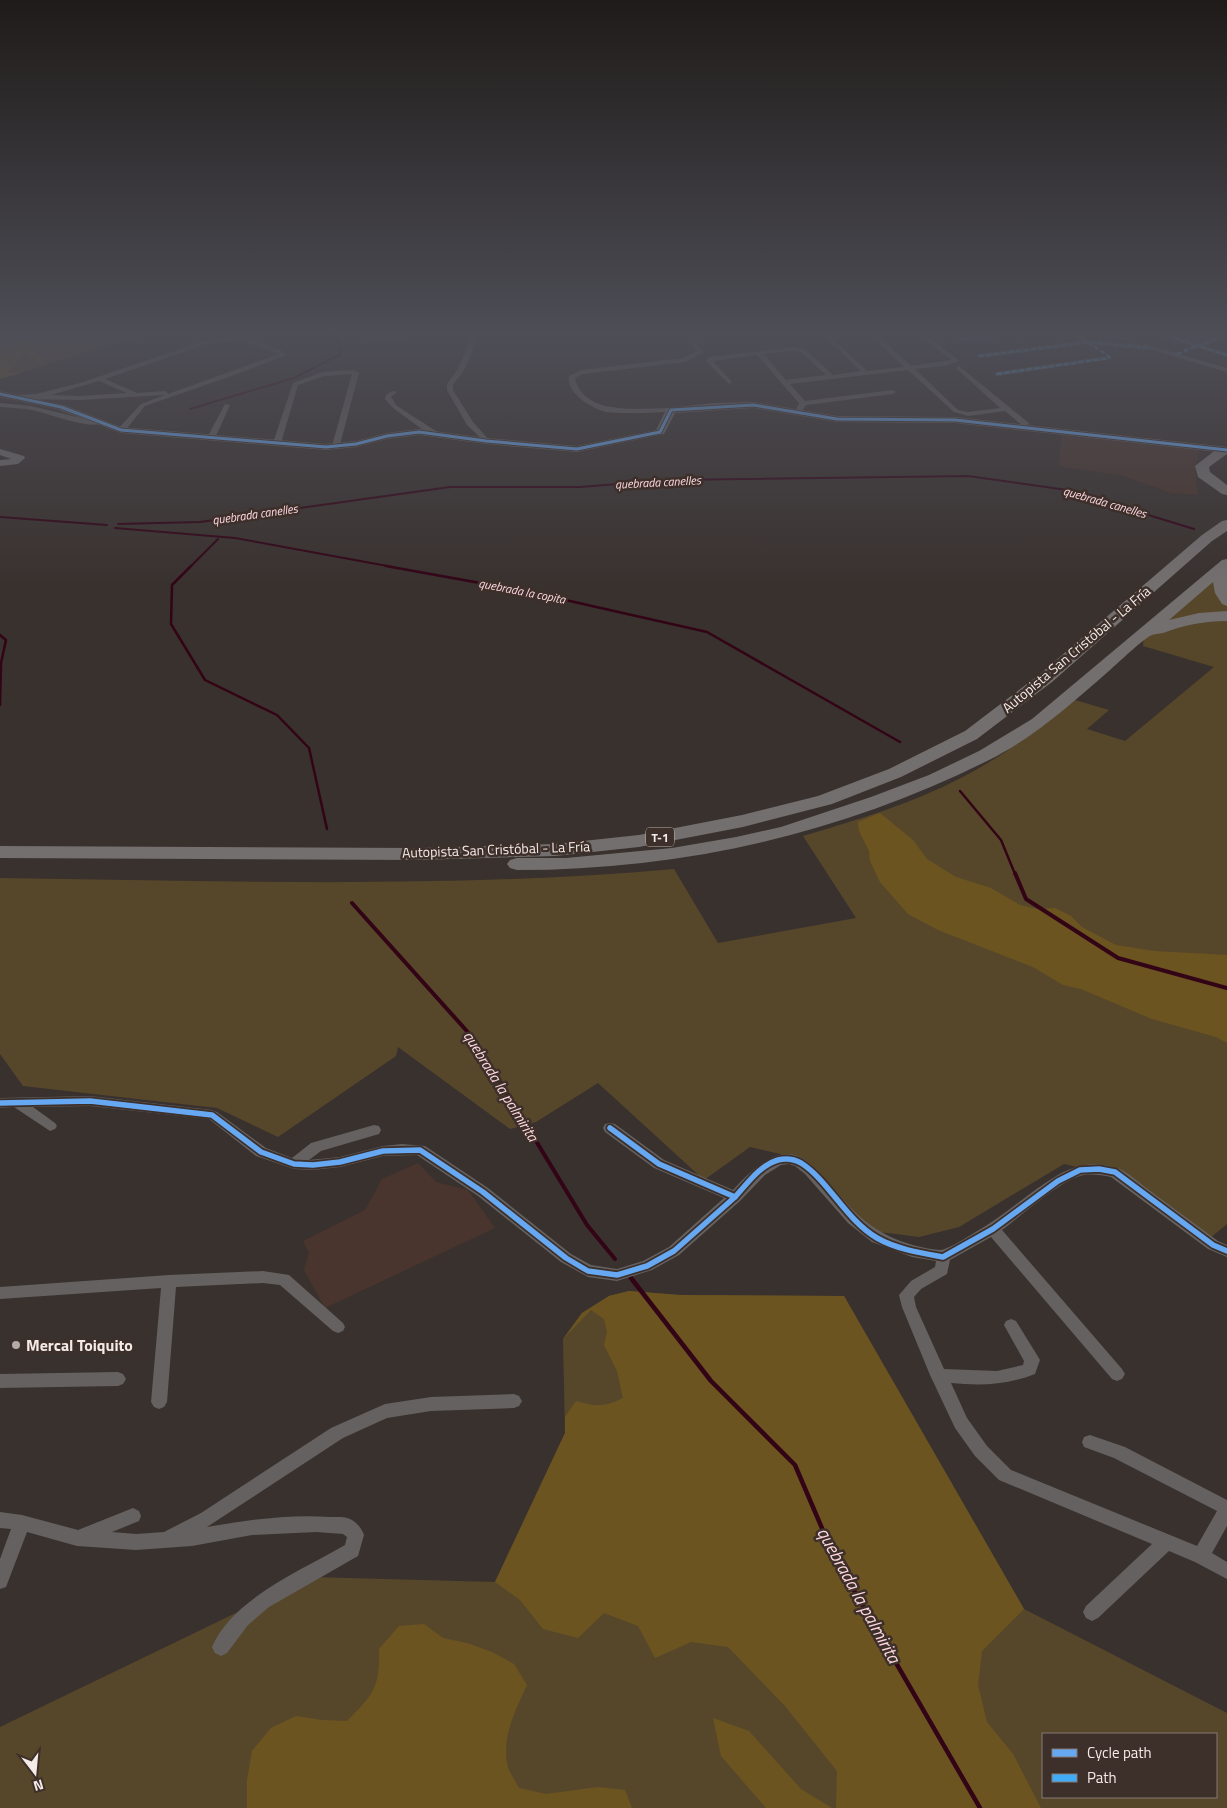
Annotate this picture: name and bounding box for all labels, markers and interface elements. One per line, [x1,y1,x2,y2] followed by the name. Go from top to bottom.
[615,470,702,494] water label: quebrada canelles
[1061,481,1150,523] water label: quebrada canelles
[211,498,300,529] water label: quebrada canelles
[477,573,568,609] water label: quebrada la copita
[997,580,1155,718] street label: Autopista San Cristóbal - La Fría
[646,828,674,846] road number: T-1
[402,835,590,863] street label: Autopista San Cristóbal - La Fría
[458,1026,545,1147] water label: quebrada la palmirita
[26,1333,133,1357] place label: Mercal Toiquito
[10,1339,22,1351] marker: Mercal Toiquito
[810,1522,908,1669] water label: quebrada la palmirita
[1042,1733,1217,1798] legend
[1087,1741,1152,1764] text: Cycle path
[10,1748,60,1798] north arrow
[1087,1766,1117,1789] text: Path
[31,1775,46,1797] text: N

